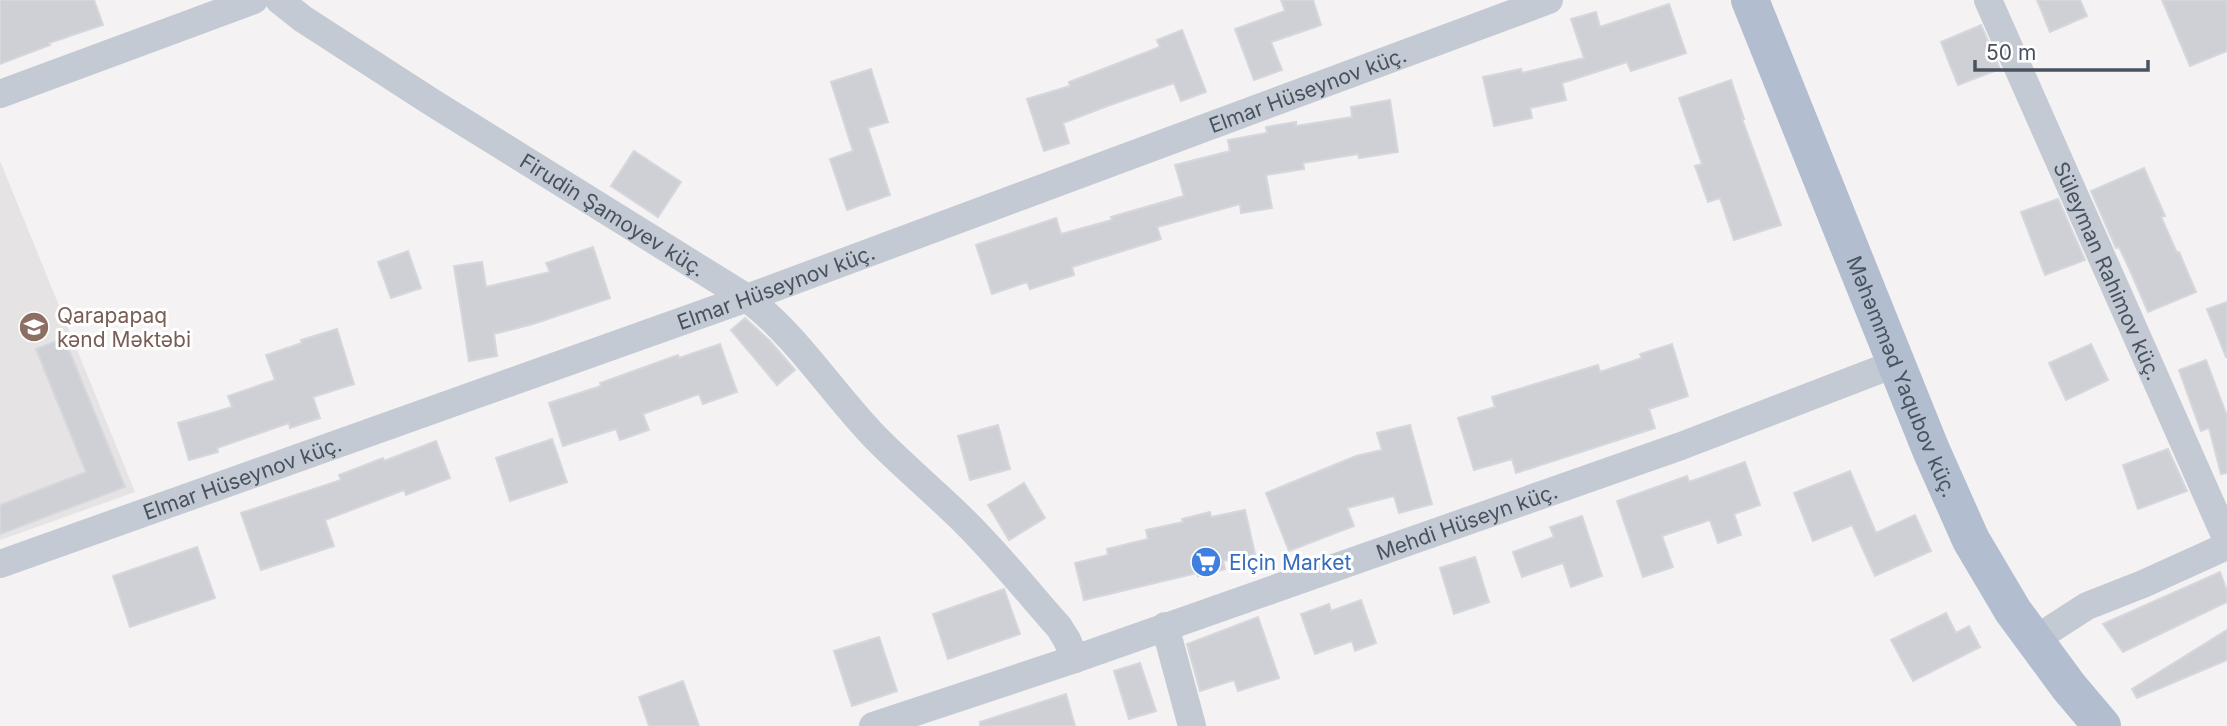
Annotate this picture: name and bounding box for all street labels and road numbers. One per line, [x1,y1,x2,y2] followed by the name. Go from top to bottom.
[1205,42,1410,138] street label: Elmar Hüseynov küç.
[516,148,710,281] street label: Firudin Şamoyev küç.
[2049,158,2167,384] street label: Süleyman Rahimov küç.
[674,239,878,334] street label: Elmar Hüseynov küç.
[1842,252,1963,501] street label: Məhəmməd Yaqubov küç.
[140,431,345,525] street label: Elmar Hüseynov küç.
[1373,478,1561,565] street label: Mehdi Hüseyn küç.

